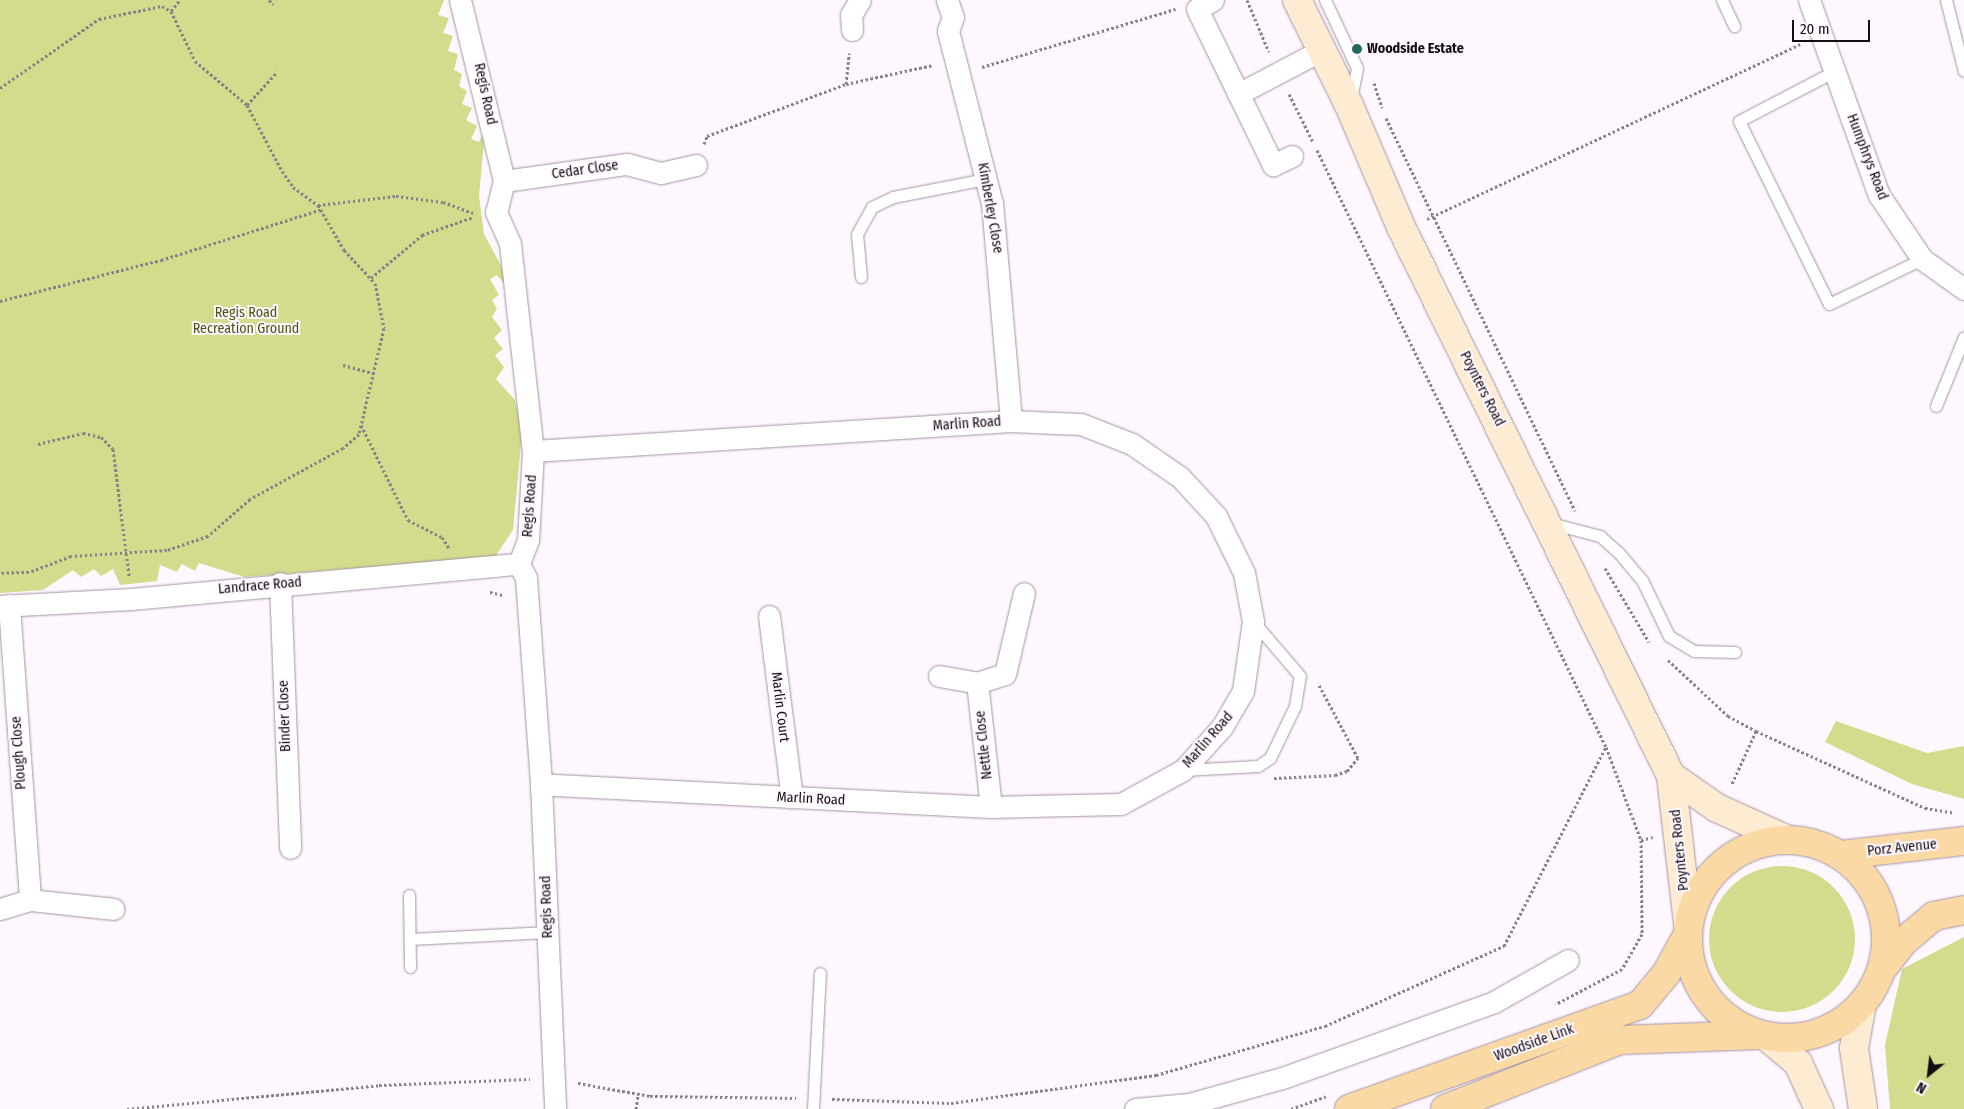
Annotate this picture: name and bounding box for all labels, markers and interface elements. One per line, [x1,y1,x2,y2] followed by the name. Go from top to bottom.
[1794,10,1872,42] scale bar
[1800,20,1830,38] text: 20 m
[1367,41,1464,57] place label: Woodside Estate
[1351,43,1363,55] marker: Woodside Estate
[470,62,500,126] street label: Regis Road
[1843,112,1891,202] street label: Humphrys Road
[551,157,619,183] street label: Cedar Close
[974,161,1006,255] street label: Kimberley Close
[193,305,299,338] park label: Regis Road Recreation Ground
[1456,349,1508,429] street label: Poynters Road
[932,413,1002,435] street label: Marlin Road
[519,474,541,538] street label: Regis Road
[217,574,303,598] street label: Landrace Road
[767,671,793,743] street label: Marlin Court
[275,680,295,752] street label: Binder Close
[1179,709,1237,771] street label: Marlin Road
[972,710,996,780] street label: Nettle Close
[8,716,30,790] street label: Plough Close
[776,789,846,809] street label: Marlin Road
[1667,808,1693,892] street label: Poynters Road
[1866,836,1938,860] street label: Porz Avenue
[538,875,556,939] street label: Regis Road
[1492,1021,1576,1065] street label: Woodside Link
[1904,1049,1954,1099] north arrow
[1914,1078,1929,1097] text: N

